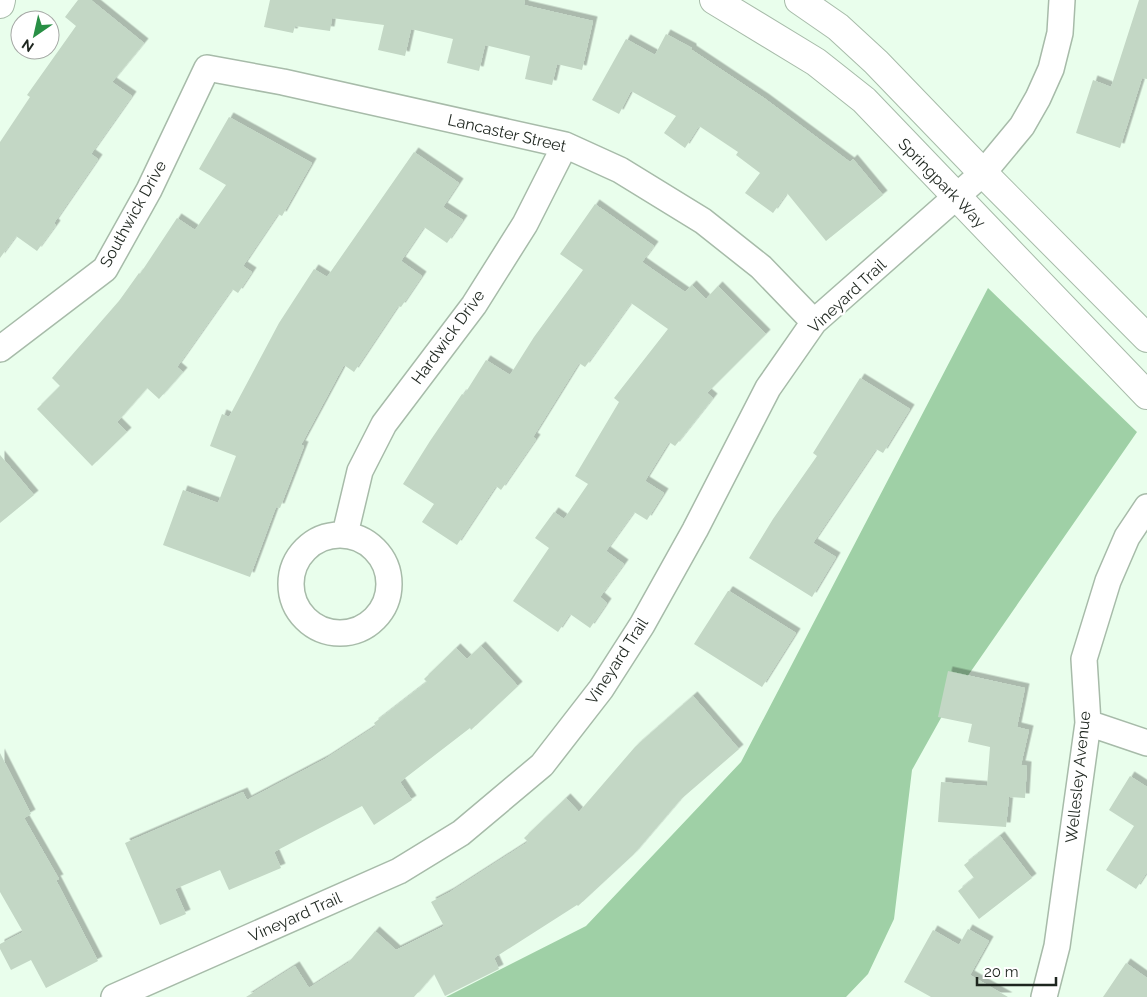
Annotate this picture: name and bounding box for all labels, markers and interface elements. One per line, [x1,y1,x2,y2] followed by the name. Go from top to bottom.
[10,10,60,60] north arrow
[19,36,37,55] text: N
[446,110,569,156] street label: Lancaster Street
[894,134,990,232] street label: Springpark Way
[96,157,170,271] street label: Southwick Drive
[804,255,890,337] street label: Vineyard Trail
[407,286,489,388] street label: Hardwick Drive
[582,614,652,708] street label: Vineyard Trail
[1062,710,1094,844] street label: Wellesley Avenue
[246,888,345,946] street label: Vineyard Trail
[977,954,1056,986] scale bar
[984,963,1019,981] text: 20 m

